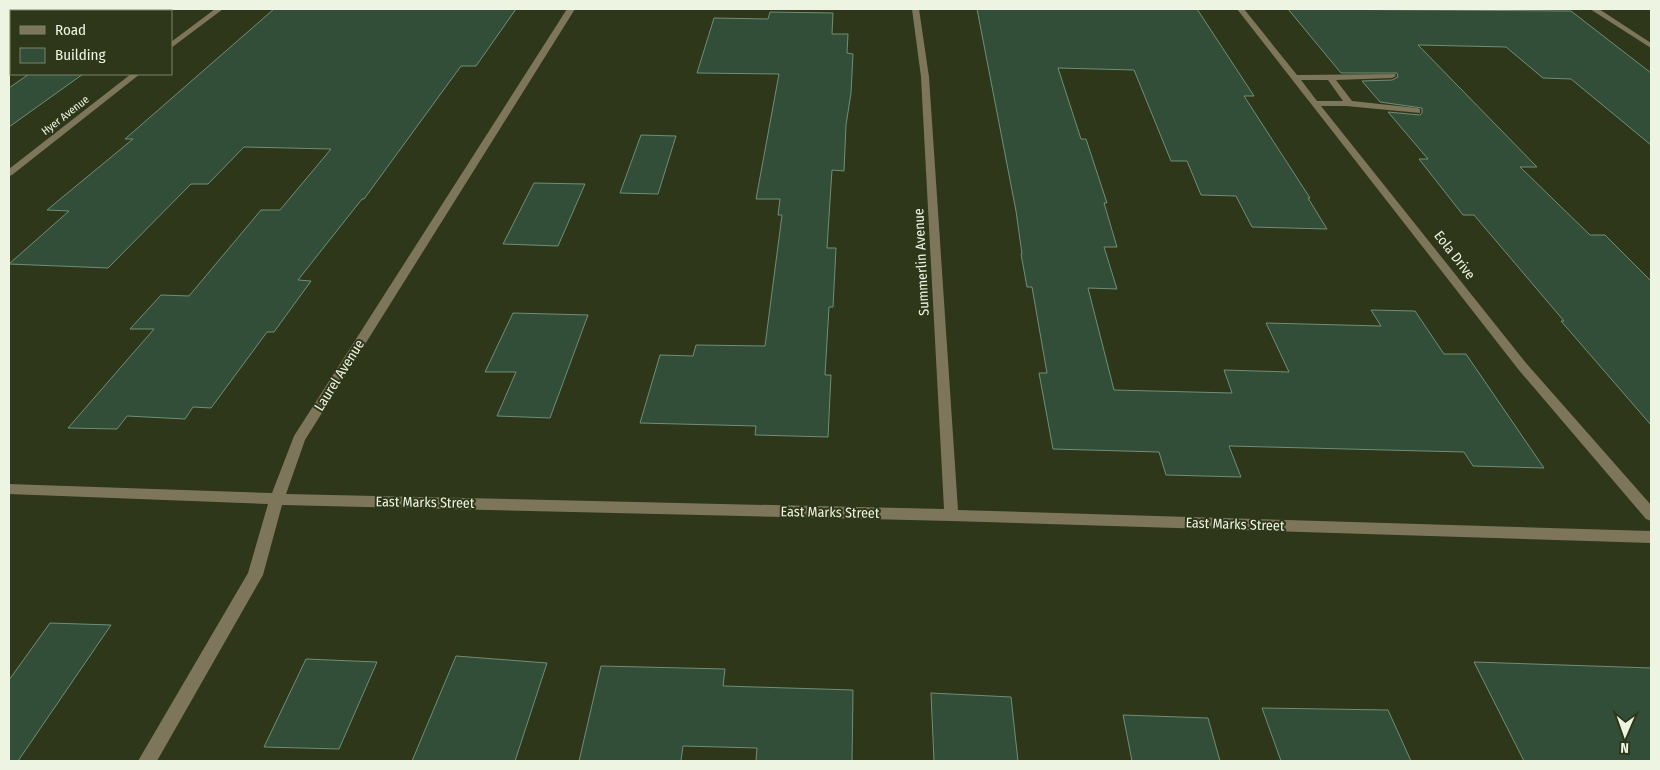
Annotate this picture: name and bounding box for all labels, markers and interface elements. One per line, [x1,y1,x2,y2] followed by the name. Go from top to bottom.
[10,10,172,75] legend
[55,21,86,39] text: Road
[55,46,106,64] text: Building
[39,93,92,138] street label: Hyer Avenue
[910,208,933,316] street label: Summerlin Avenue
[1430,228,1479,283] street label: Eola Drive
[311,336,368,414] street label: Laurel Avenue
[375,493,475,512] street label: East Marks Street
[780,503,880,522] street label: East Marks Street
[1185,514,1285,535] street label: East Marks Street
[1600,710,1650,760] north arrow
[1620,739,1629,756] text: N

